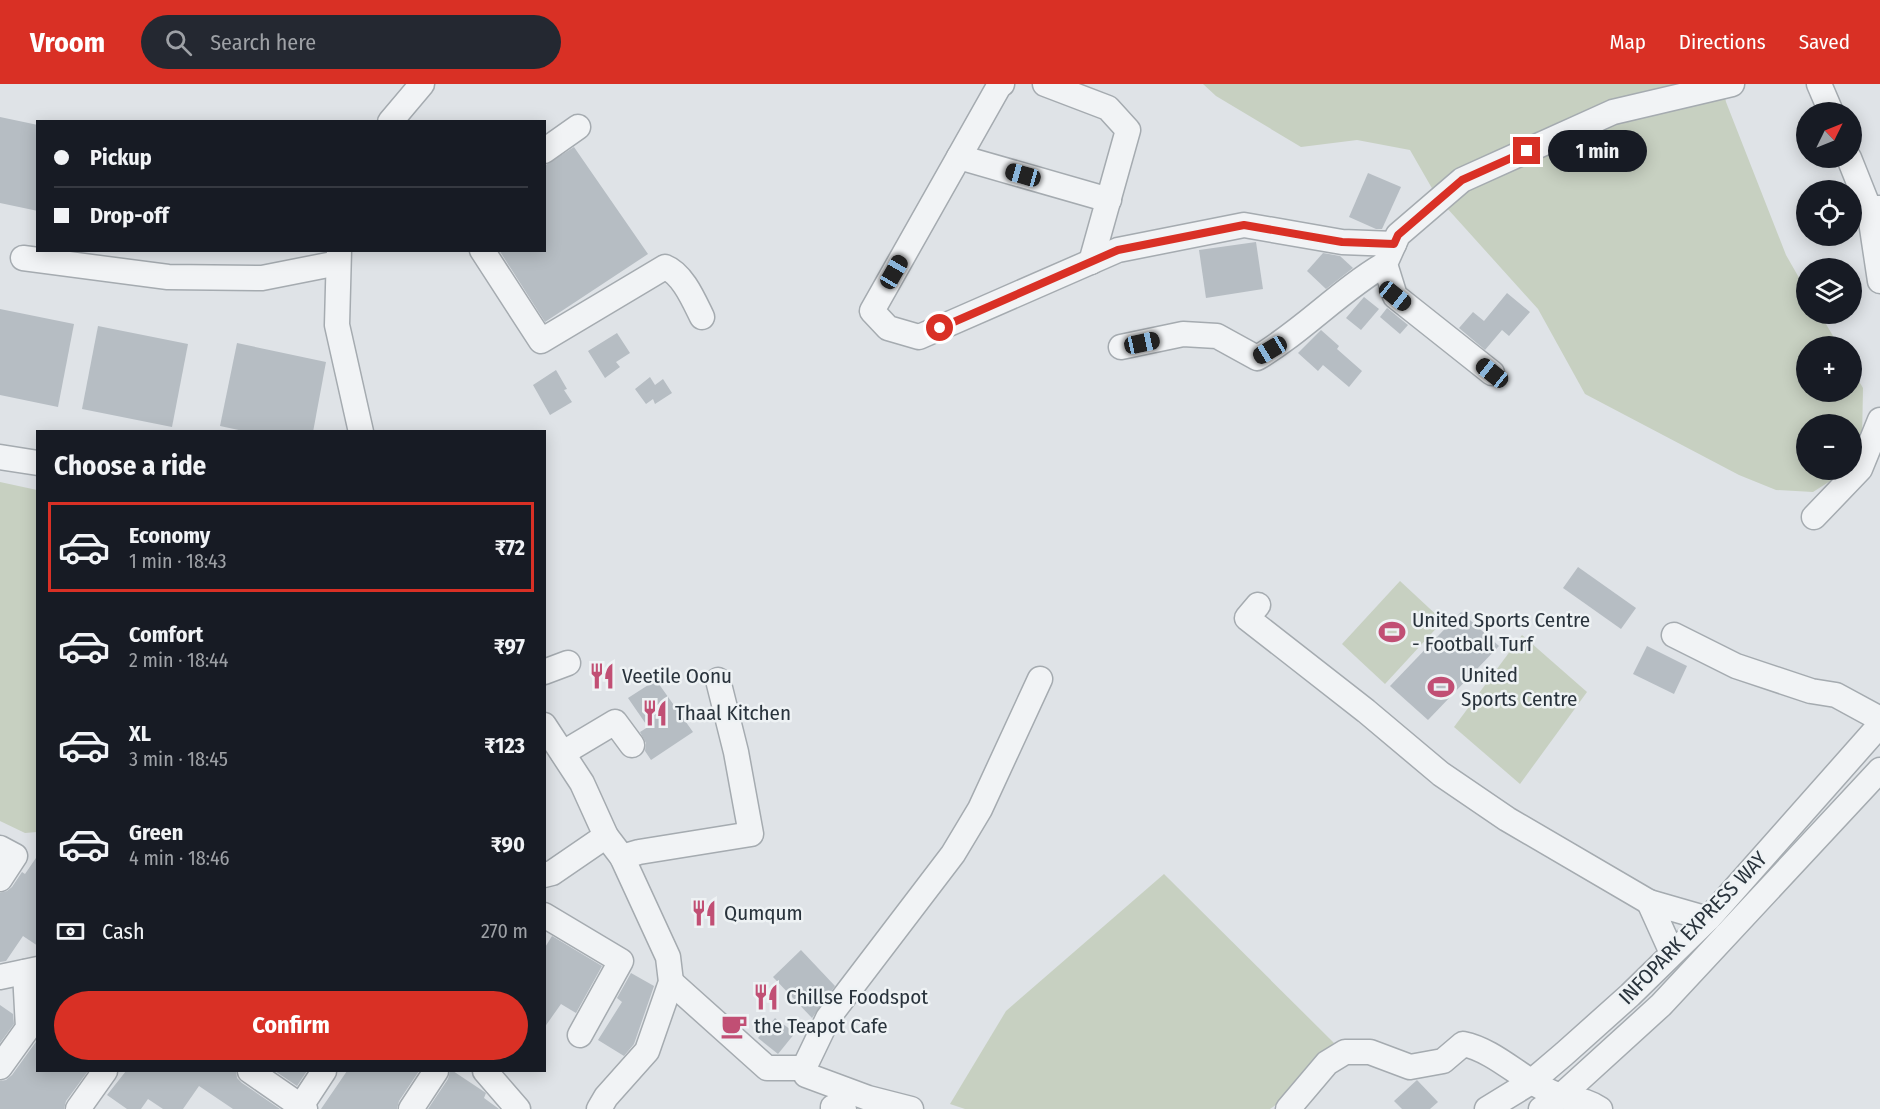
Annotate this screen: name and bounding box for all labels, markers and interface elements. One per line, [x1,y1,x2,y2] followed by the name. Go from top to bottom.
[141,15,561,69] search box
[30,26,105,59] text: Vroom
[162,26,195,59] icon: search
[210,29,316,56] text: Search here
[1609,29,1646,55] text: Map
[1679,29,1766,55] text: Directions
[1799,29,1850,55] text: Saved
[1796,102,1862,168] north arrow
[1796,102,1862,480] map controls
[1548,130,1647,172] callout: 1 min
[1513,137,1540,164] route end
[1576,139,1619,163] text: 1 min
[90,144,152,171] text: Pickup
[1003,161,1043,189] car
[1796,180,1862,246] button: locate
[90,202,169,229] text: Drop-off
[877,252,911,292] car
[1796,258,1862,324] button: layers
[1375,278,1415,314] car
[926,314,953,341] route start
[1123,330,1161,356] car
[1250,333,1290,367] car
[1796,336,1862,402] button: +
[1472,355,1512,391] car
[1796,414,1862,480] button: −
[54,450,206,482] text: Choose a ride
[57,520,111,574] icon: car
[129,522,210,549] text: Economy
[495,534,525,561] text: ₹72
[129,549,226,573] text: 1 min · 18:43
[1412,607,1590,657] place label: United Sports Centre - Football Turf
[1377,617,1407,647] sports icon: United Sports Centre - Football Turf
[57,619,111,673] icon: car
[129,621,203,648] text: Comfort
[494,633,525,660] text: ₹97
[129,648,228,672] text: 2 min · 18:44
[587,661,617,691] restaurant icon: Veetile Oonu
[1461,662,1577,712] place label: United Sports Centre
[622,663,732,689] place label: Veetile Oonu
[1426,672,1456,702] sports icon: United Sports Centre
[640,698,670,728] restaurant icon: Thaal Kitchen
[675,700,791,726] place label: Thaal Kitchen
[57,718,111,772] icon: car
[129,720,151,747] text: XL
[484,732,525,759] text: ₹123
[129,747,228,771] text: 3 min · 18:45
[57,817,111,871] icon: car
[129,819,183,846] text: Green
[491,831,525,858] text: ₹90
[129,846,230,870] text: 4 min · 18:46
[1613,846,1773,1010] street label: INFOPARK EXPRESS WAY
[689,898,719,928] restaurant icon: Qumqum
[724,900,803,926] place label: Qumqum
[54,915,87,948] icon: cash
[102,918,145,945] text: Cash
[481,919,528,943] text: 270 m
[751,982,781,1012] restaurant icon: Chillse Foodspot
[786,984,928,1010] place label: Chillse Foodspot
[54,991,528,1060] button: Confirm
[719,1011,749,1041] cafe icon: the Teapot Cafe
[754,1013,888,1039] place label: the Teapot Cafe

